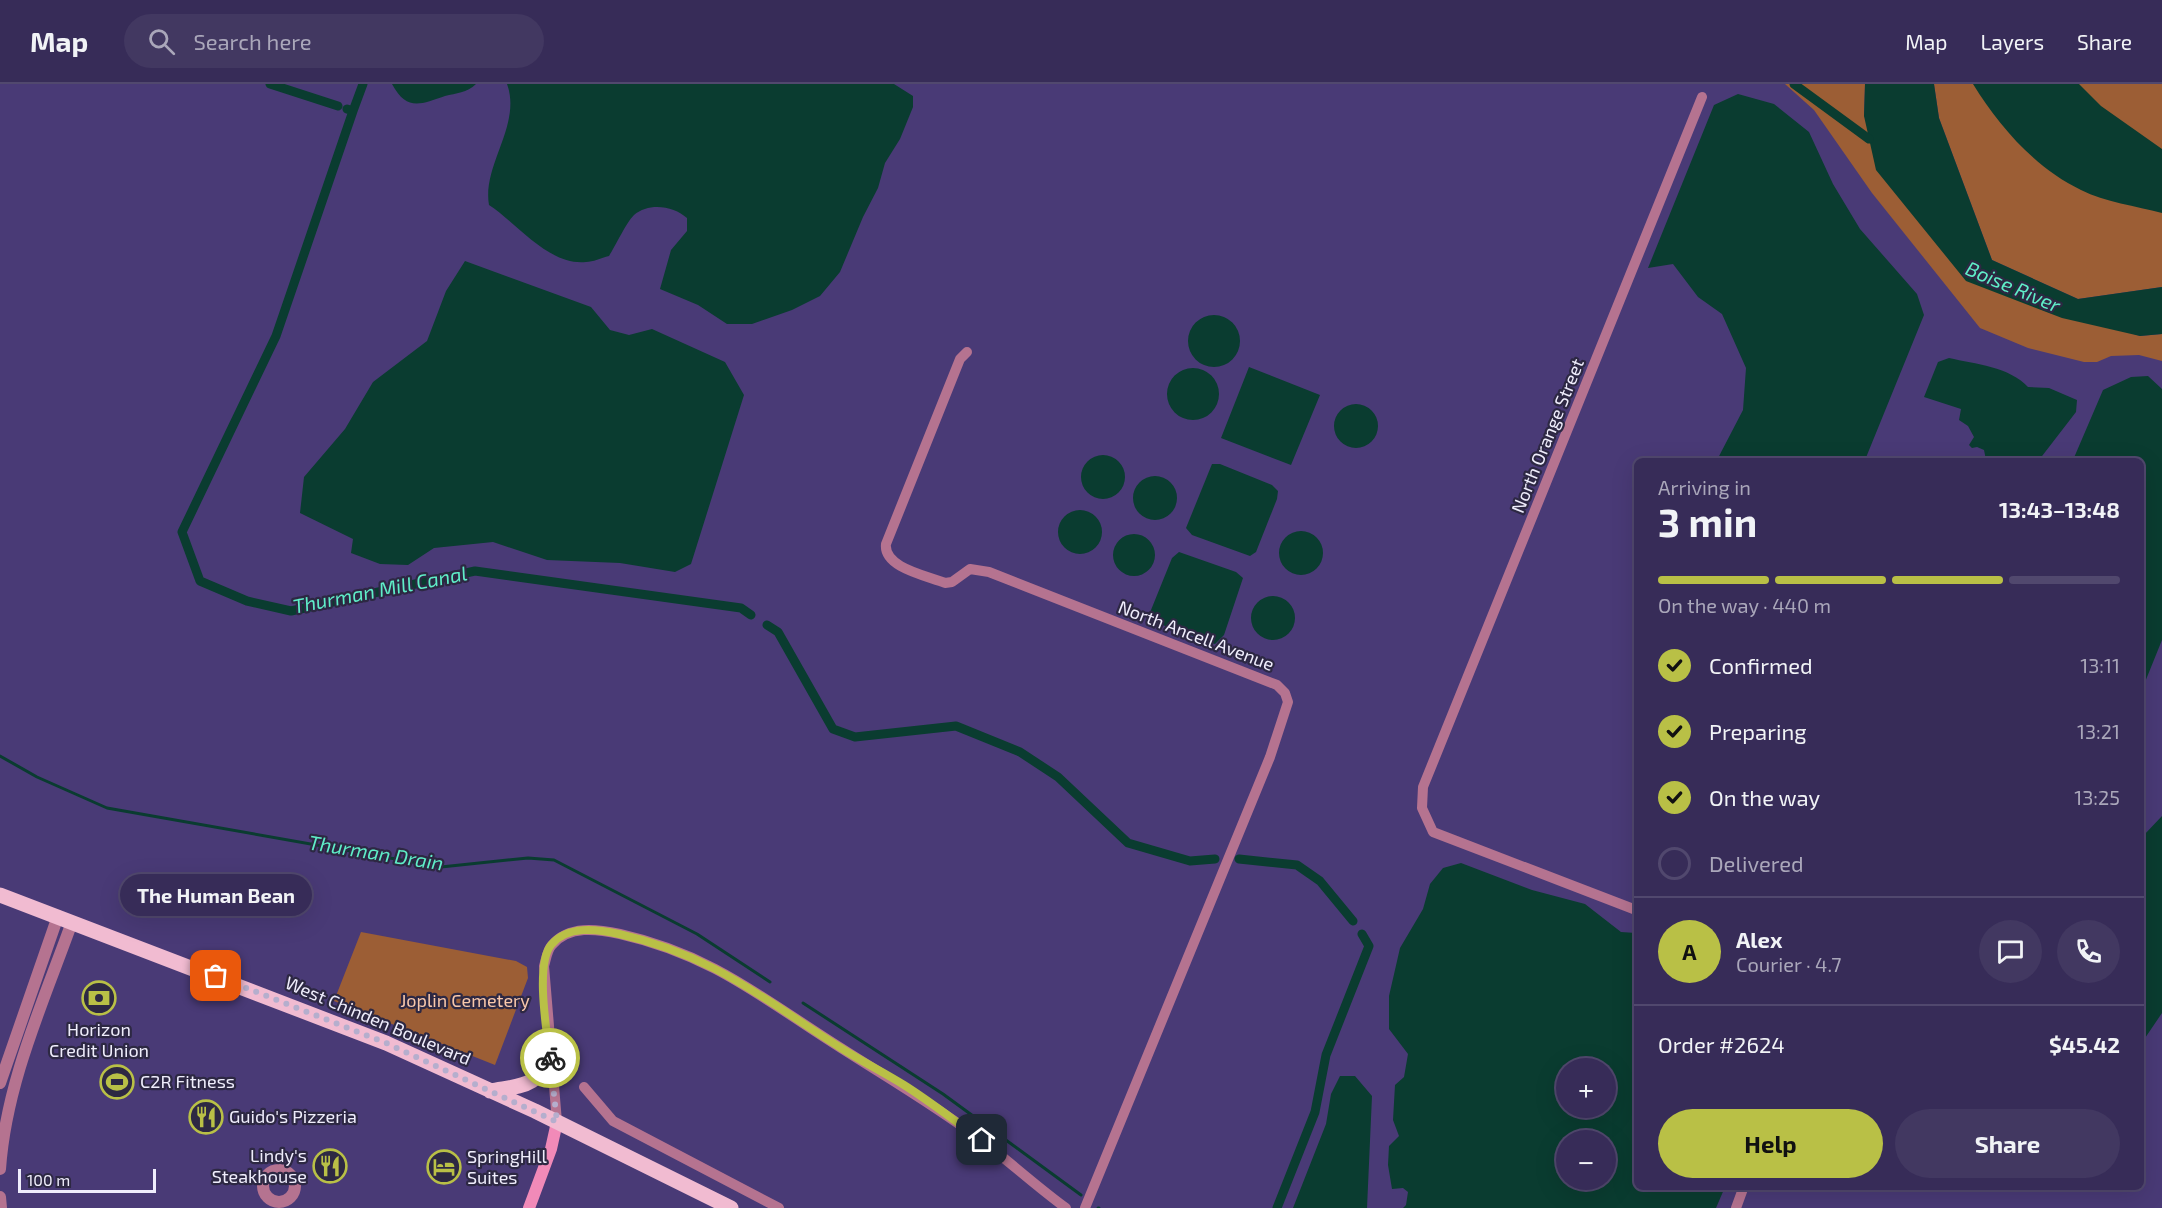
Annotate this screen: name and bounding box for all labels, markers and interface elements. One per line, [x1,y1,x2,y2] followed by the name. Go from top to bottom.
[124,14,544,68] search box
[30,24,88,58] text: Map
[145,25,178,58] icon: search
[193,28,312,54] text: Search here
[1905,29,1947,54] text: Map
[1980,29,2044,54] text: Layers
[2077,29,2132,54] text: Share
[1962,255,2065,317] water label: Boise River
[1506,355,1588,516] street label: North Orange Street
[1658,475,1751,499] text: Arriving in
[1999,496,2120,522] text: 13:43–13:48
[1658,498,1757,545] text: 3 min
[291,560,469,618] water label: Thurman Mill Canal
[1658,593,1831,617] text: On the way · 440 m
[1115,595,1277,675] street label: North Ancell Avenue
[1658,649,1691,682] icon: check
[1709,652,1813,678] text: Confirmed
[2080,653,2120,677] text: 13:11
[1658,715,1691,748] icon: check
[1709,718,1807,744] text: Preparing
[2077,719,2120,743] text: 13:21
[1658,781,1691,814] icon: check
[1709,784,1820,810] text: On the way
[2074,785,2120,809] text: 13:25
[307,830,445,875] water label: Thurman Drain
[1709,850,1804,876] text: Delivered
[120,874,312,916] callout: The Human Bean
[137,883,295,907] text: The Human Bean
[1979,920,2042,983] button: chat
[2057,920,2120,983] button: phone
[1736,926,1782,952] text: Alex
[1682,938,1697,964] text: A
[190,950,241,1001] pin
[1736,952,1842,976] text: Courier · 4.7
[199,959,232,992] icon: bag
[282,971,475,1069] street label: West Chinden Boulevard
[81,980,117,1016] bank icon: Horizon Credit Union
[400,989,530,1011] park label: Joplin Cemetery
[49,1018,149,1061] place label: Horizon Credit Union
[520,1028,580,1088] courier
[1658,1031,1785,1057] text: Order #2624
[2049,1031,2120,1057] text: $45.42
[534,1042,567,1075] icon: bike
[1556,1058,1616,1190] map controls
[1556,1058,1616,1118] button: +
[99,1064,135,1100] sports icon: C2R Fitness
[140,1070,235,1092] place label: C2R Fitness
[188,1099,224,1135] restaurant icon: Guido's Pizzeria
[229,1105,357,1127] place label: Guido's Pizzeria
[1658,1109,1883,1178] button: Help
[1895,1109,2120,1178] button: Share
[956,1114,1007,1165] pin
[965,1123,998,1156] icon: home
[1556,1130,1616,1190] button: −
[212,1144,307,1187] place label: Lindy's Steakhouse
[467,1145,548,1188] place label: SpringHill Suites
[312,1148,348,1184] restaurant icon: Lindy's Steakhouse
[426,1149,462,1185] hotel icon: SpringHill Suites
[18,1166,156,1194] scale bar
[27,1170,70,1189] text: 100 m

